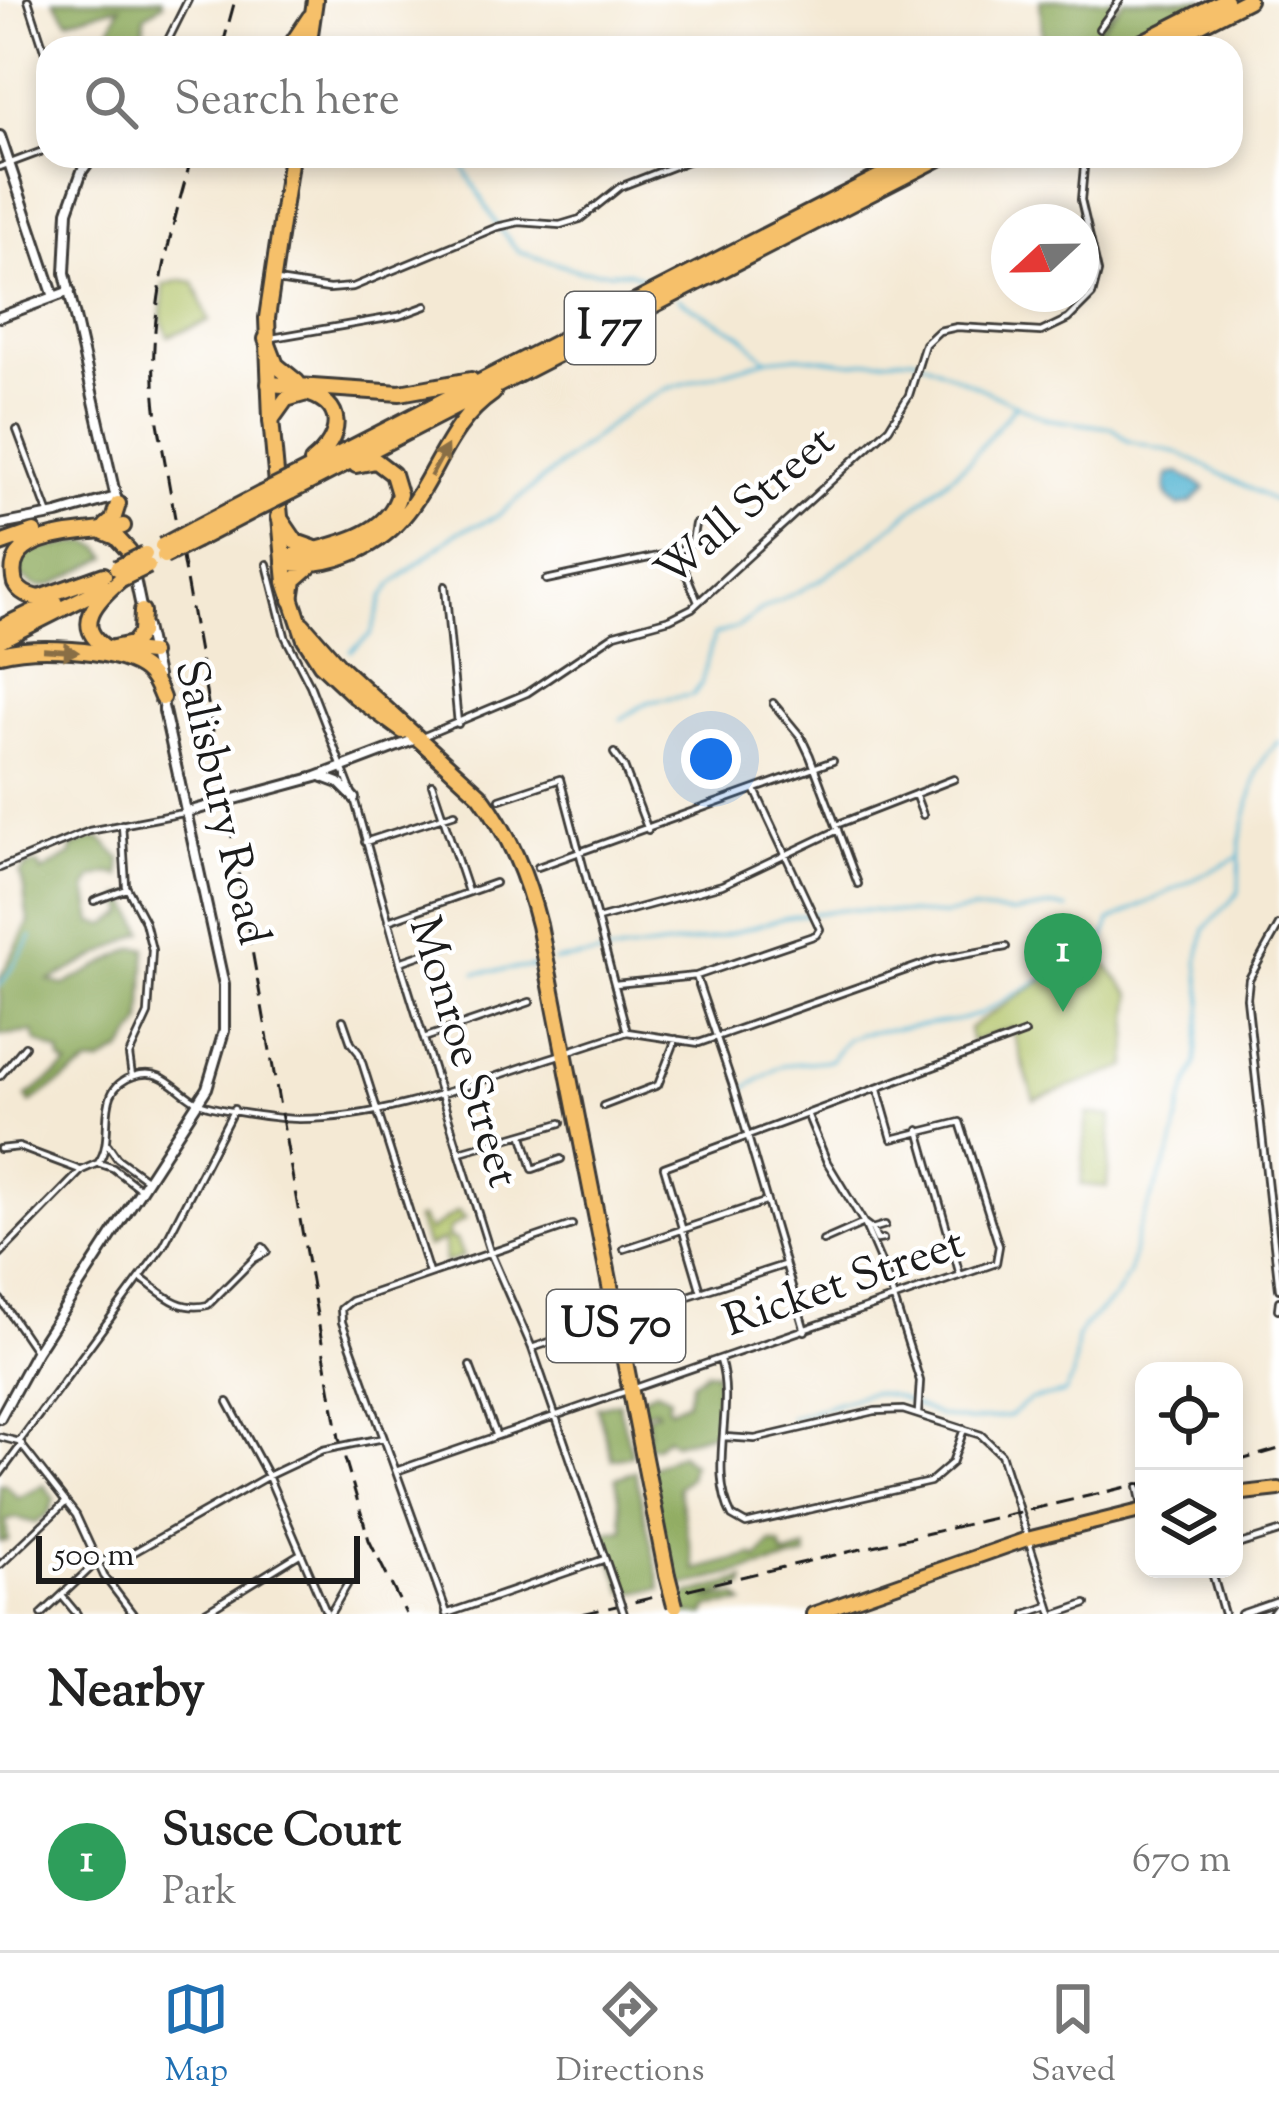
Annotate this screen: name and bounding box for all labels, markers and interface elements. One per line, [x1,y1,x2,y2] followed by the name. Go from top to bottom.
[36,36,1243,168] search box
[78,69,144,135] icon: search
[174,70,400,135] text: Search here
[991,204,1099,312] north arrow
[565,292,655,364] road number: I 77
[643,413,851,605] street label: Wall Street
[429,444,449,478] one-way arrow
[43,641,80,660] one-way arrow
[155,654,283,952] street label: Salisbury Road
[681,729,741,789] your location
[389,910,533,1196] street label: Monroe Street
[1024,913,1102,1012] pin: 1
[716,1213,974,1357] street label: Ricket Street
[547,1290,685,1362] road number: US 70
[1135,1362,1243,1578] map controls
[1135,1362,1243,1470] button: locate
[1135,1470,1243,1578] button: layers
[36,1530,360,1583] scale bar
[54,1533,135,1581] text: 500 m
[48,1656,205,1729] text: Nearby
[162,1801,401,1866] text: Susce Court
[80,1834,94,1890] text: 1
[1132,1834,1231,1890] text: 670 m
[162,1866,237,1922] text: Park
[163,1976,229,2096] tab: Map
[556,1976,705,2096] tab: Directions
[1031,1976,1116,2096] tab: Saved

